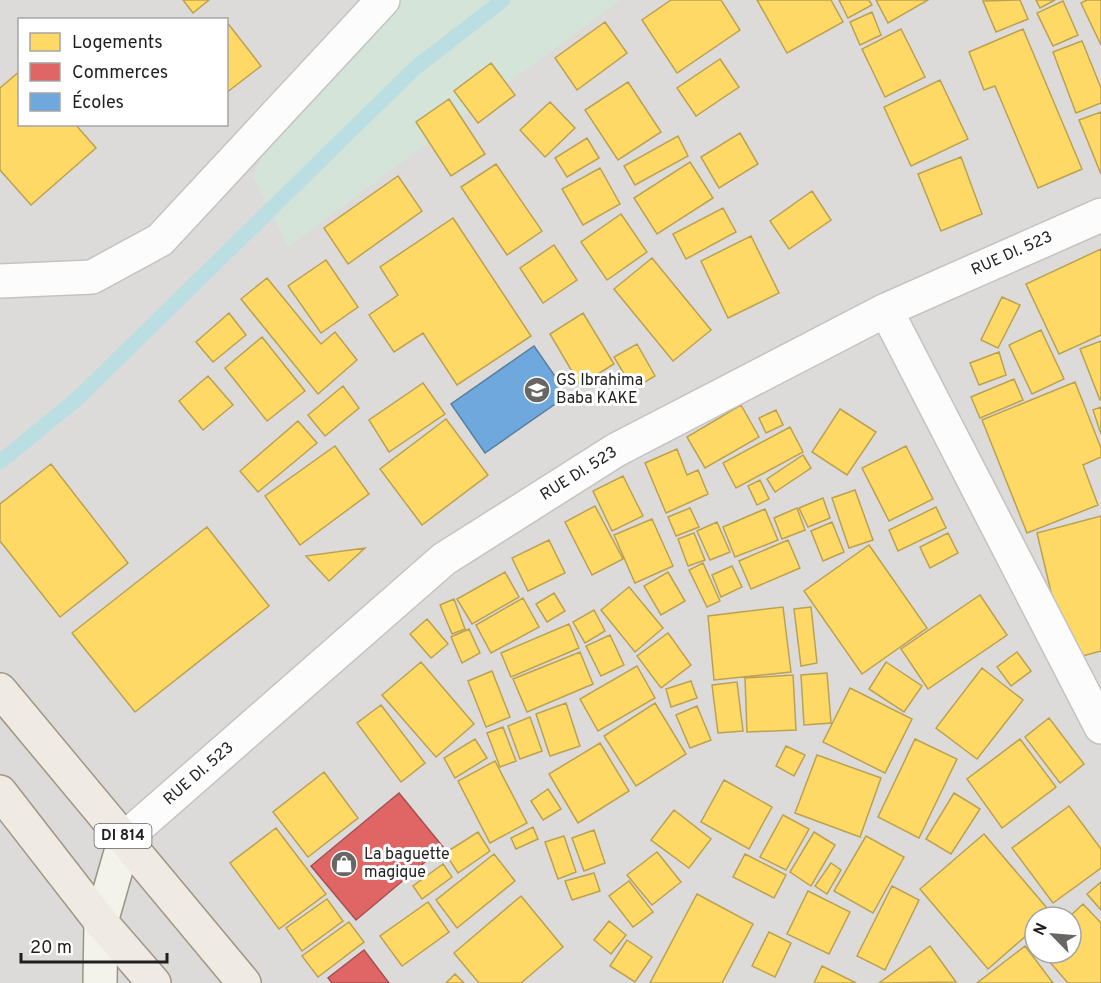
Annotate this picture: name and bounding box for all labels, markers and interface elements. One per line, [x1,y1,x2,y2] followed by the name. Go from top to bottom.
[18,18,228,126] legend
[72,32,163,55] text: Logements
[72,62,168,85] text: Commerces
[72,90,124,115] text: Écoles
[968,227,1056,281] street label: RUE DI. 523
[556,371,643,409] place label: GS Ibrahima Baba KAKE
[522,375,552,405] school or university icon: GS Ibrahima Baba KAKE
[537,443,621,505] street label: RUE DI. 523
[160,738,238,810] street label: RUE DI. 523
[94,824,152,848] road number: DI 814
[364,845,450,883] place label: La baguette magique
[329,849,359,879] shop icon: La baguette magique
[1023,905,1083,965] north arrow
[1030,920,1053,939] text: N
[21,926,166,964] scale bar
[30,937,72,960] text: 20 m

